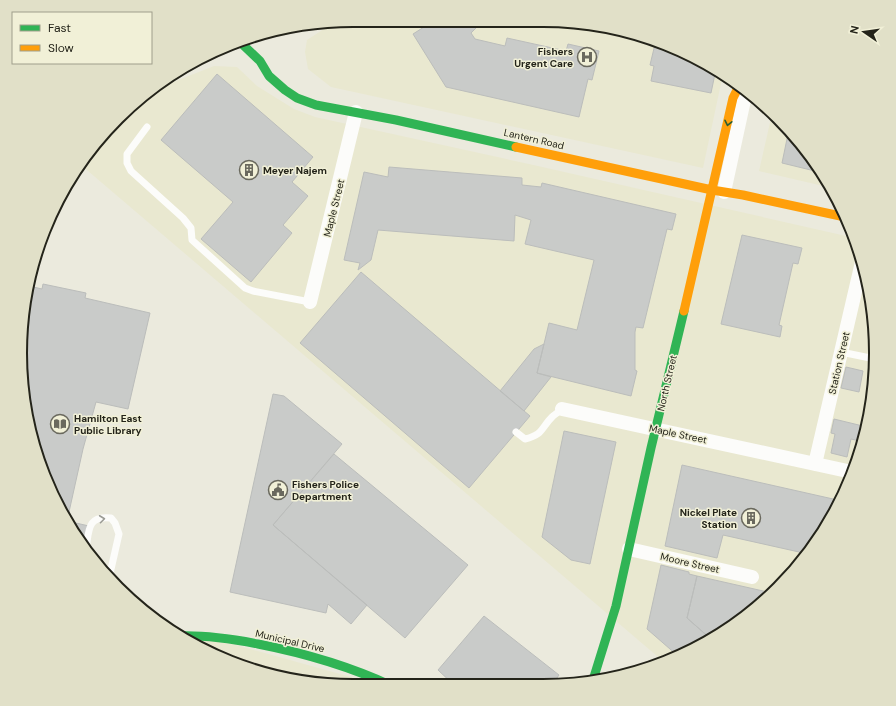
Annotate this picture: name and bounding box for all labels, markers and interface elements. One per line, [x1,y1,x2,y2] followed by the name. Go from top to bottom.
[12,12,152,64] legend
[844,12,884,52] north arrow
[48,20,71,36] text: Fast
[847,24,862,35] text: N
[48,40,74,56] text: Slow
[514,45,573,70] place label: Fishers Urgent Care
[576,46,598,68] hospital icon: Fishers Urgent Care
[724,120,732,126] one-way arrow
[503,126,565,152] street label: Lantern Road
[238,159,260,181] building icon: Meyer Najem
[263,164,327,177] place label: Meyer Najem
[321,178,347,238] street label: Maple Street
[825,330,853,396] street label: Station Street
[654,354,680,412] street label: North Street
[74,412,142,437] place label: Hamilton East Public Library
[49,413,71,435] library icon: Hamilton East Public Library
[648,422,708,447] street label: Maple Street
[292,478,359,503] place label: Fishers Police Department
[267,479,289,501] public building icon: Fishers Police Department
[680,506,737,531] place label: Nickel Plate Station
[740,507,762,529] building icon: Nickel Plate Station
[99,514,105,523] one-way arrow
[659,550,721,576] street label: Moore Street
[254,627,326,655] street label: Municipal Drive

